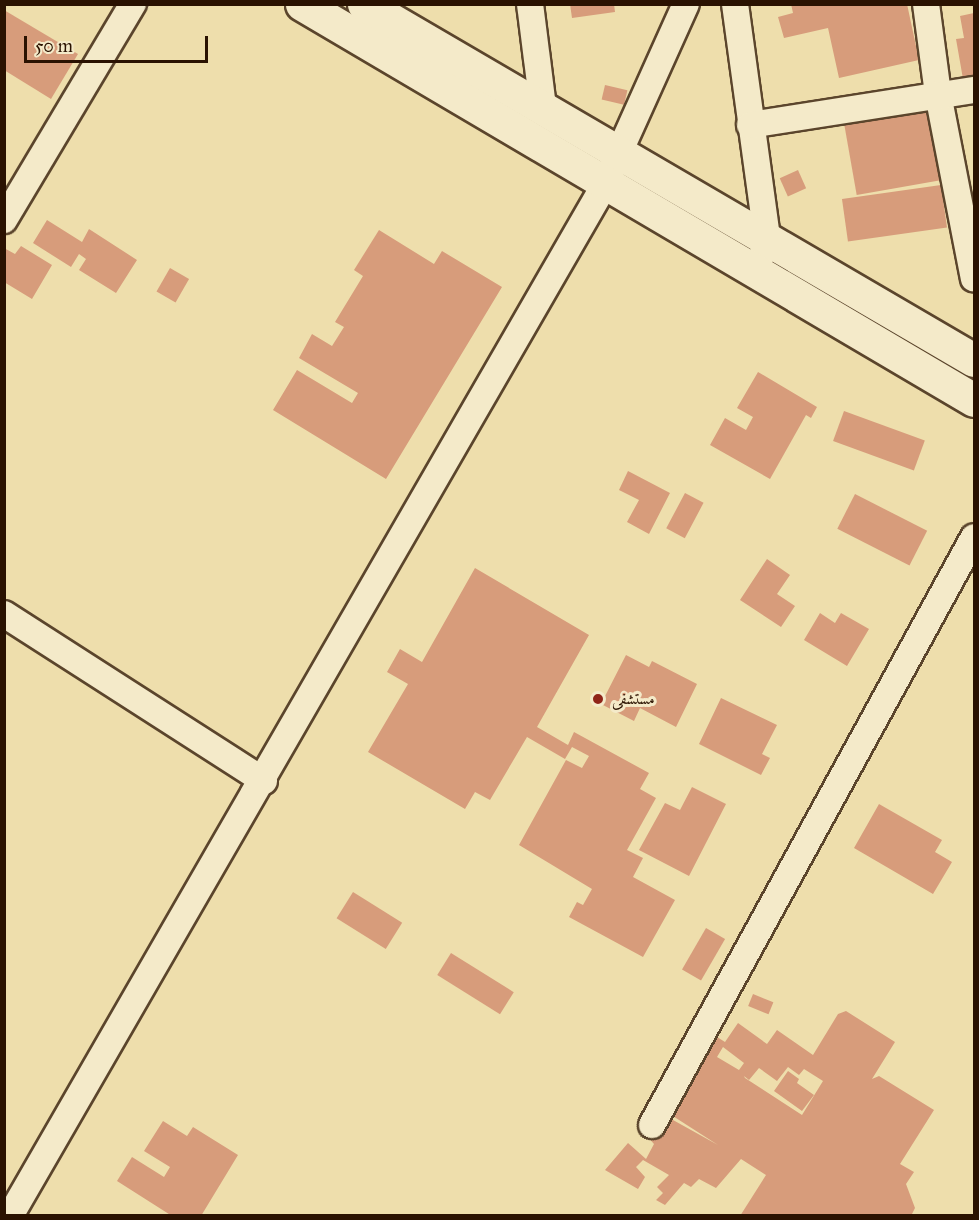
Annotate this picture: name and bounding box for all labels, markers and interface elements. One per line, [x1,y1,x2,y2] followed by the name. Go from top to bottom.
[27,24,212,62] scale bar
[35,35,73,57] text: 50 m
[612,689,655,709] place label: مستشفى
[589,690,607,708] marker: مستشفى

